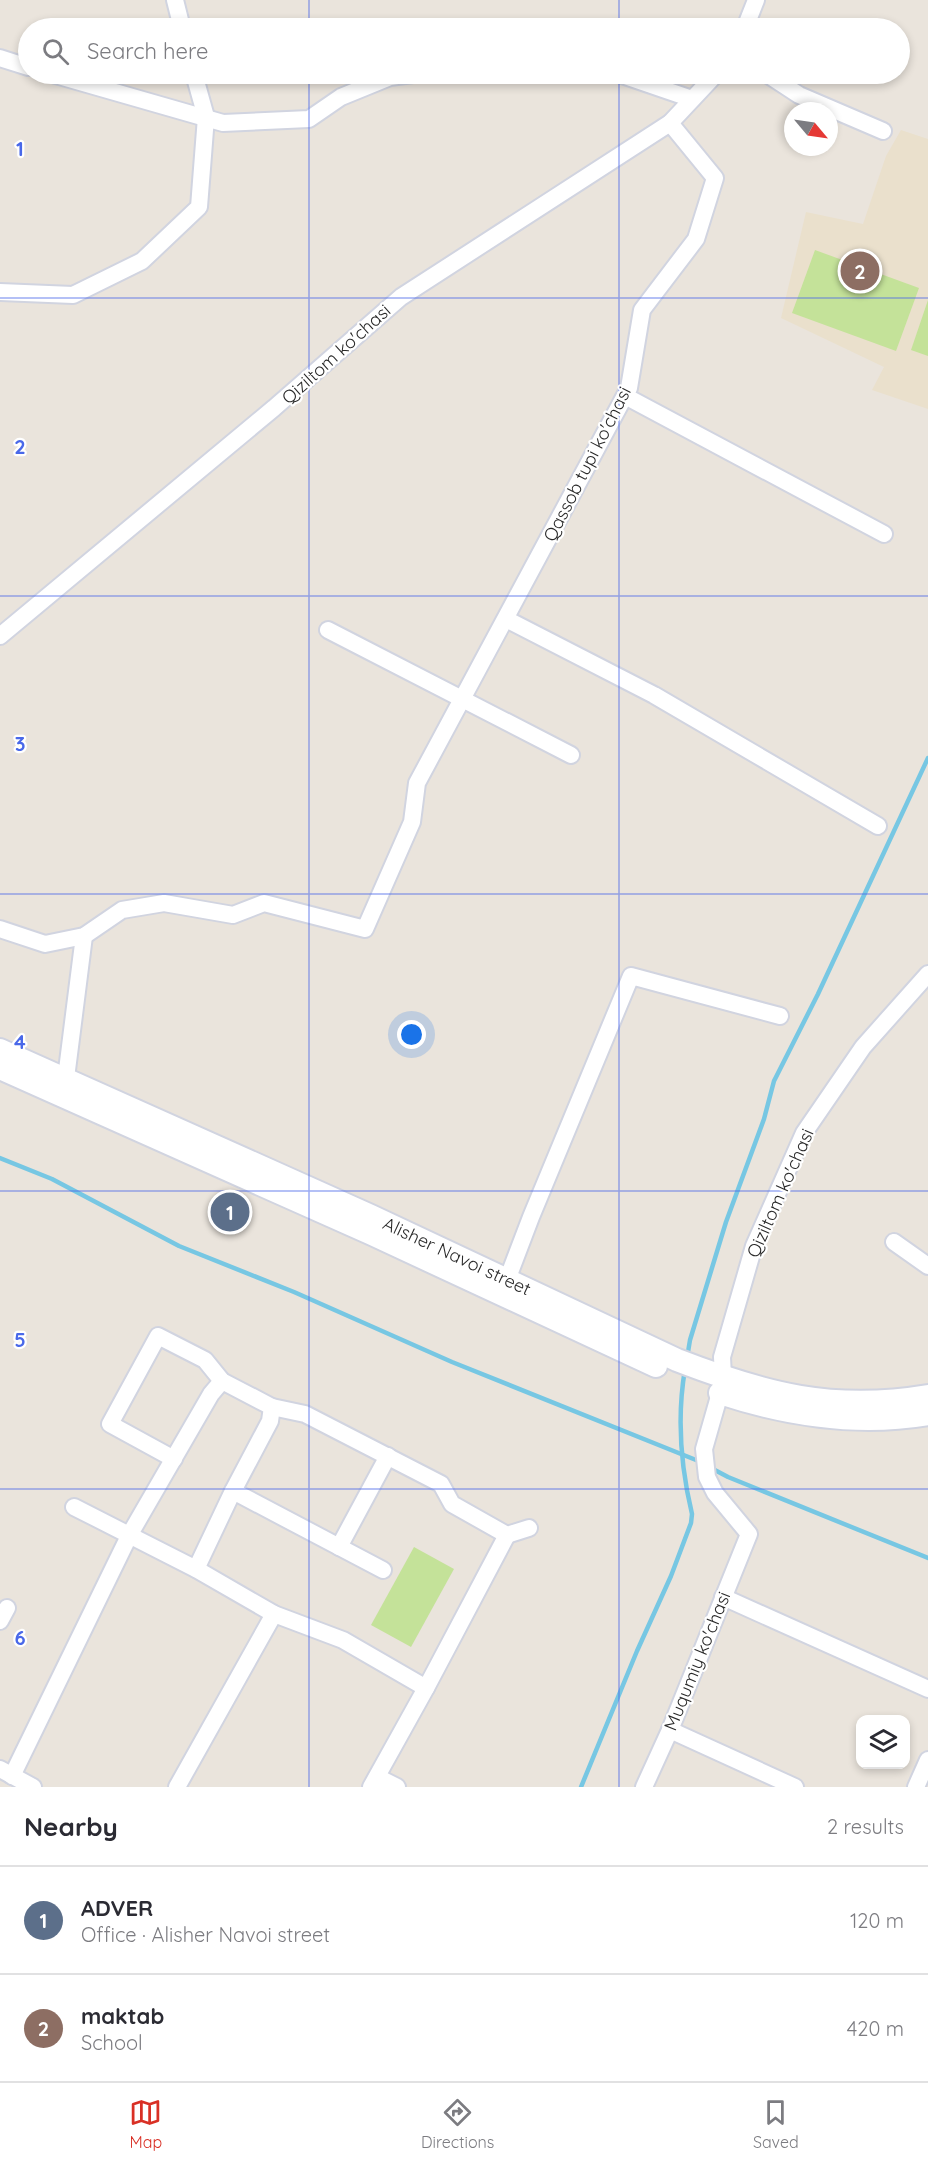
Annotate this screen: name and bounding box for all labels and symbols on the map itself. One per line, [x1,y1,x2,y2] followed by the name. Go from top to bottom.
[784,102,838,156] north arrow
[16,136,24,161] text: 1
[840,248,880,294] pin: 2
[277,299,395,409] street label: Qiziltom ko'chasi
[538,383,636,545] street label: Qassob tupi ko'chasi
[14,434,26,459] text: 2
[15,731,25,756] text: 3
[397,1020,426,1049] your location
[14,1029,26,1054] text: 4
[741,1125,819,1261] street label: Qiziltom ko'chasi
[210,1190,250,1234] pin: 1
[379,1212,535,1300] street label: Alisher Navoi street
[14,1327,26,1352] text: 5
[659,1588,735,1734] street label: Muqumiy ko'chasi
[14,1625,26,1650] text: 6

